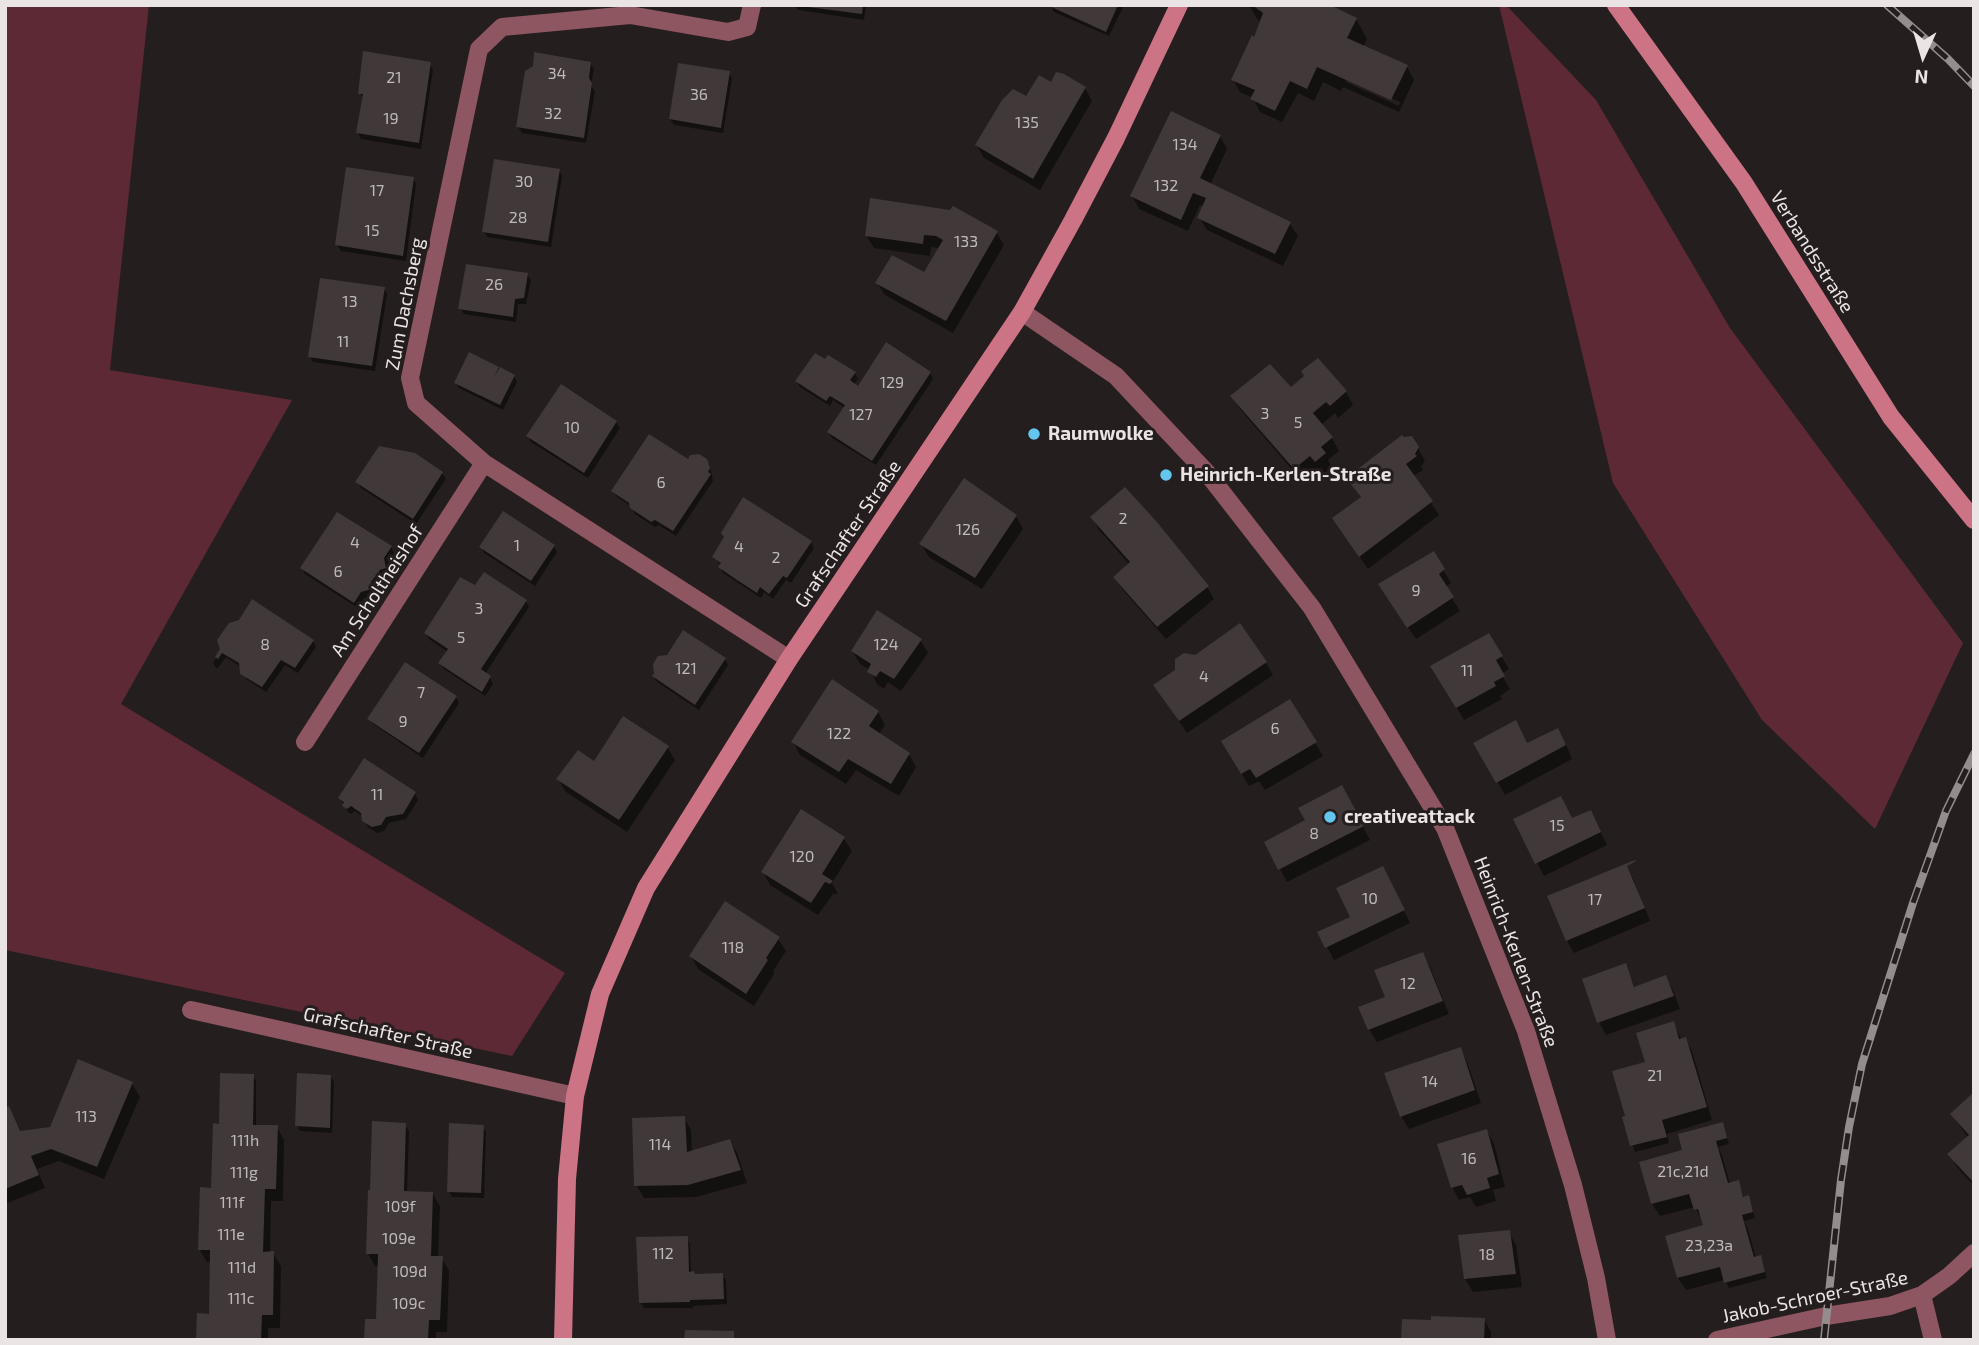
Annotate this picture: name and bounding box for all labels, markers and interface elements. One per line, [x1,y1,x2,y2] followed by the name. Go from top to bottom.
[1888,21,1958,91] north arrow
[548,64,566,84] house number: 34
[1914,65,1929,89] text: N
[386,68,402,88] house number: 21
[690,85,708,105] house number: 36
[544,104,562,124] house number: 32
[383,109,399,129] house number: 19
[1015,113,1039,133] house number: 135
[1172,135,1198,155] house number: 134
[515,172,533,192] house number: 30
[1154,176,1178,196] house number: 132
[370,181,384,201] house number: 17
[1765,187,1859,317] street label: Verbandsstraße
[509,208,527,228] house number: 28
[365,221,379,241] house number: 15
[954,232,978,252] house number: 133
[381,236,429,372] street label: Zum Dachsberg
[485,275,503,295] house number: 26
[342,292,358,312] house number: 13
[337,332,349,352] house number: 11
[880,373,904,393] house number: 129
[1261,404,1269,424] house number: 3
[849,405,873,425] house number: 127
[1294,413,1302,433] house number: 5
[564,418,580,438] house number: 10
[1048,423,1154,445] place label: Raumwolke
[1026,426,1042,442] marker: Raumwolke
[790,456,906,612] street label: Grafschafter Straße
[1180,464,1391,486] place label: Heinrich-Kerlen-Straße
[1158,467,1174,483] marker: Heinrich-Kerlen-Straße
[656,473,666,493] house number: 6
[1119,509,1127,529] house number: 2
[956,520,980,540] house number: 126
[326,521,428,661] street label: Am Scholtheishof
[350,533,360,553] house number: 4
[514,536,520,556] house number: 1
[734,537,744,557] house number: 4
[772,548,780,568] house number: 2
[333,562,343,582] house number: 6
[1411,581,1421,601] house number: 9
[475,599,483,619] house number: 3
[457,628,465,648] house number: 5
[260,635,270,655] house number: 8
[873,635,899,655] house number: 124
[675,659,697,679] house number: 121
[1461,661,1473,681] house number: 11
[1199,667,1209,687] house number: 4
[417,683,425,703] house number: 7
[398,712,408,732] house number: 9
[1270,719,1280,739] house number: 6
[827,724,851,744] house number: 122
[371,785,383,805] house number: 11
[1344,806,1475,828] place label: creativeattack
[1322,809,1338,825] marker: creativeattack
[1550,816,1564,836] house number: 15
[1309,824,1319,844] house number: 8
[789,847,815,867] house number: 120
[1469,853,1563,1051] street label: Heinrich-Kerlen-Straße
[1362,889,1378,909] house number: 10
[1588,890,1602,910] house number: 17
[722,938,744,958] house number: 118
[1400,974,1416,994] house number: 12
[301,1002,475,1064] street label: Grafschafter Straße
[1647,1066,1663,1086] house number: 21
[1422,1072,1438,1092] house number: 14
[75,1107,97,1127] house number: 113
[231,1131,259,1151] house number: 111h
[649,1135,671,1155] house number: 114
[1461,1149,1477,1169] house number: 16
[1657,1162,1709,1182] house number: 21c,21d
[230,1163,258,1183] house number: 111g
[219,1193,245,1213] house number: 111f
[384,1197,416,1217] house number: 109f
[217,1225,245,1245] house number: 111e
[382,1229,416,1249] house number: 109e
[1685,1236,1733,1256] house number: 23,23a
[652,1244,674,1264] house number: 112
[1479,1245,1495,1265] house number: 18
[228,1258,256,1278] house number: 111d
[393,1262,427,1282] house number: 109d
[1720,1266,1910,1328] street label: Jakob-Schroer-Straße
[228,1289,254,1309] house number: 111c
[393,1294,425,1314] house number: 109c

